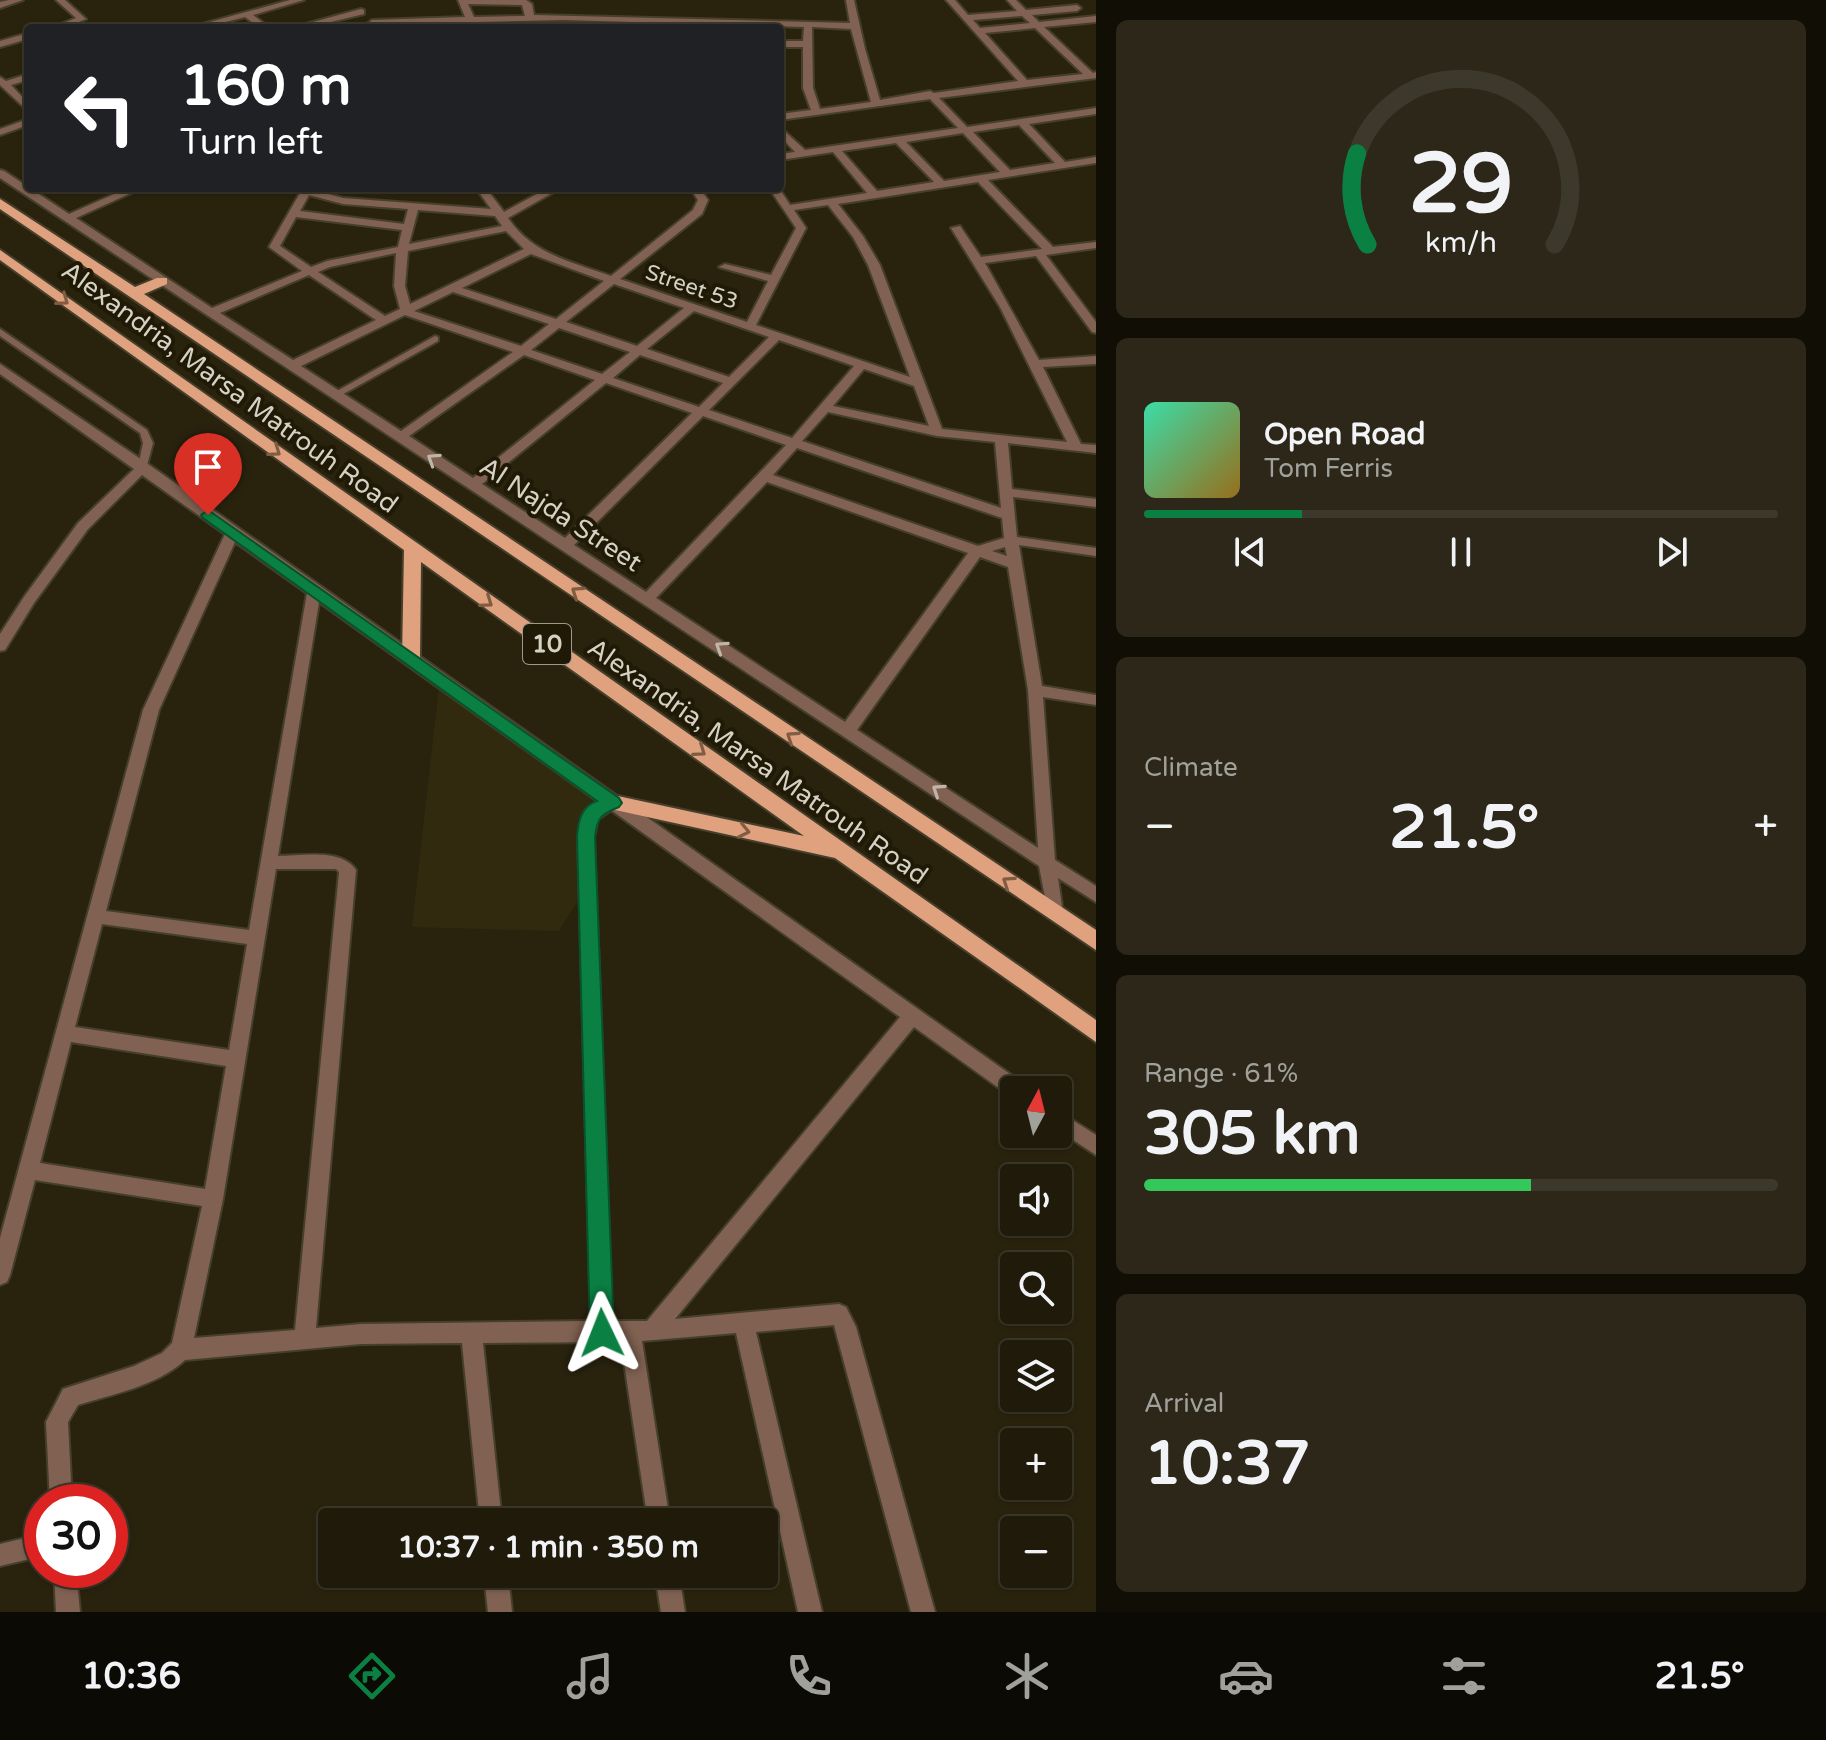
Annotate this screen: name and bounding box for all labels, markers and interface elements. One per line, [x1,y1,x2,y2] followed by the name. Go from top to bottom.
[180,53,351,120] text: 160 m
[48,56,152,160] icon: left
[180,121,323,164] text: Turn left
[1409,135,1513,235] text: 29
[1425,226,1497,260] text: km/h
[56,255,404,520] street label: Alexandria, Marsa Matrouh Road
[642,259,741,315] street label: Street 53
[55,290,69,305] one-way arrow
[1264,416,1425,453] text: Open Road
[174,433,242,515] pin
[266,441,280,456] one-way arrow
[186,445,230,489] icon: arrive
[474,451,647,578] street label: Al Najda Street
[427,453,442,468] one-way arrow
[1264,453,1393,484] text: Tom Ferris
[1228,530,1272,574] icon: previous
[1439,530,1483,574] icon: pause
[1650,530,1694,574] icon: next
[571,587,585,602] one-way arrow
[478,592,492,607] one-way arrow
[523,624,571,664] road number: 10
[582,632,934,891] street label: Alexandria, Marsa Matrouh Road
[715,641,730,656] one-way arrow
[787,732,801,747] one-way arrow
[691,741,705,756] one-way arrow
[1144,752,1238,783] text: Climate
[932,785,947,800] one-way arrow
[1389,792,1539,864] text: 21.5°
[1144,801,1175,854] text: −
[1753,801,1778,854] text: +
[736,822,750,839] one-way arrow
[1002,877,1017,892] one-way arrow
[1144,1058,1298,1089] text: Range · 61%
[1000,1076,1072,1148] north arrow
[1000,1076,1072,1588] map controls
[1144,1098,1360,1170] text: 305 km
[1000,1164,1072,1236] button: sound
[1000,1252,1072,1324] button: search
[560,1291,644,1375] position arrow
[1000,1340,1072,1412] button: layers
[1144,1388,1224,1419] text: Arrival
[1000,1428,1072,1500] button: +
[1144,1428,1310,1500] text: 10:37
[24,1484,128,1588] speed limit sign: 30
[1000,1516,1072,1588] button: −
[397,1529,699,1566] text: 10:37 · 1 min · 350 m
[344,1648,400,1704] icon: directions
[562,1648,618,1704] icon: music
[781,1648,837,1704] icon: phone
[999,1648,1055,1704] icon: climate
[1218,1648,1274,1704] icon: car
[1436,1648,1492,1704] icon: filters
[81,1655,181,1698] text: 10:36
[1655,1655,1745,1698] text: 21.5°

